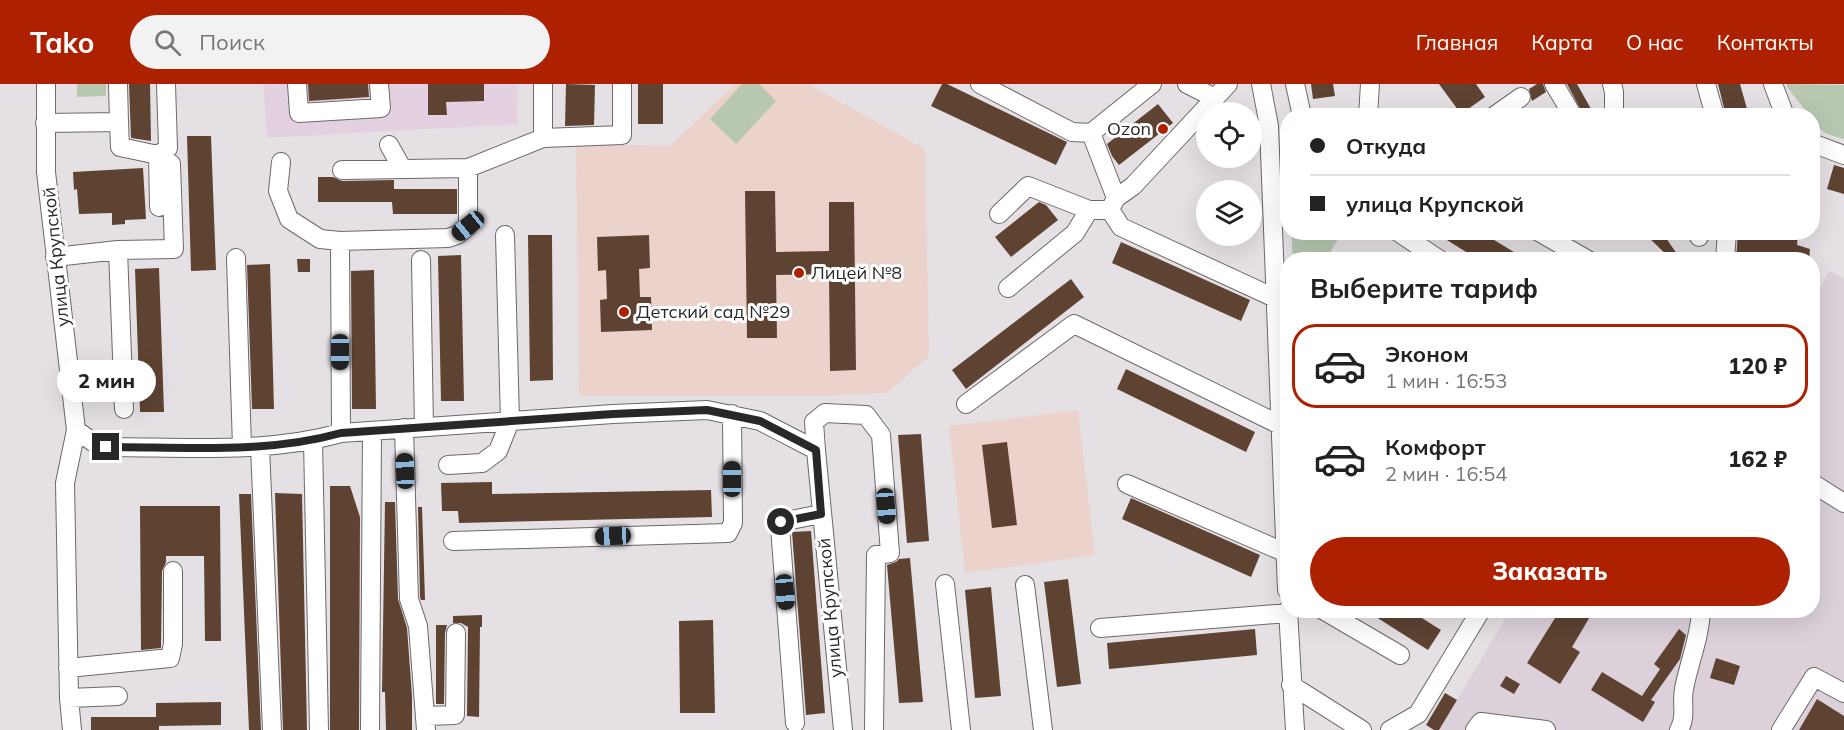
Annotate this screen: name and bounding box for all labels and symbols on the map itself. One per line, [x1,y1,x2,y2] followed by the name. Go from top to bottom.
[1107,117,1151,140] place label: Ozon
[1156,122,1170,136] marker: Ozon
[37,186,74,328] street label: улица Крупской
[448,208,488,244] car
[811,261,902,284] place label: Лицей №8
[792,266,806,280] marker: Лицей №8
[636,300,790,323] place label: Детский сад №29
[617,305,631,319] marker: Детский сад №29
[331,334,349,370] car
[57,360,156,402] callout: 2 мин
[92,433,119,460] route end
[395,453,415,489] car
[723,461,741,497] car
[876,487,896,525] car
[767,508,794,535] route start
[595,526,631,546] car
[812,537,847,679] street label: улица Крупской
[774,573,796,611] car

